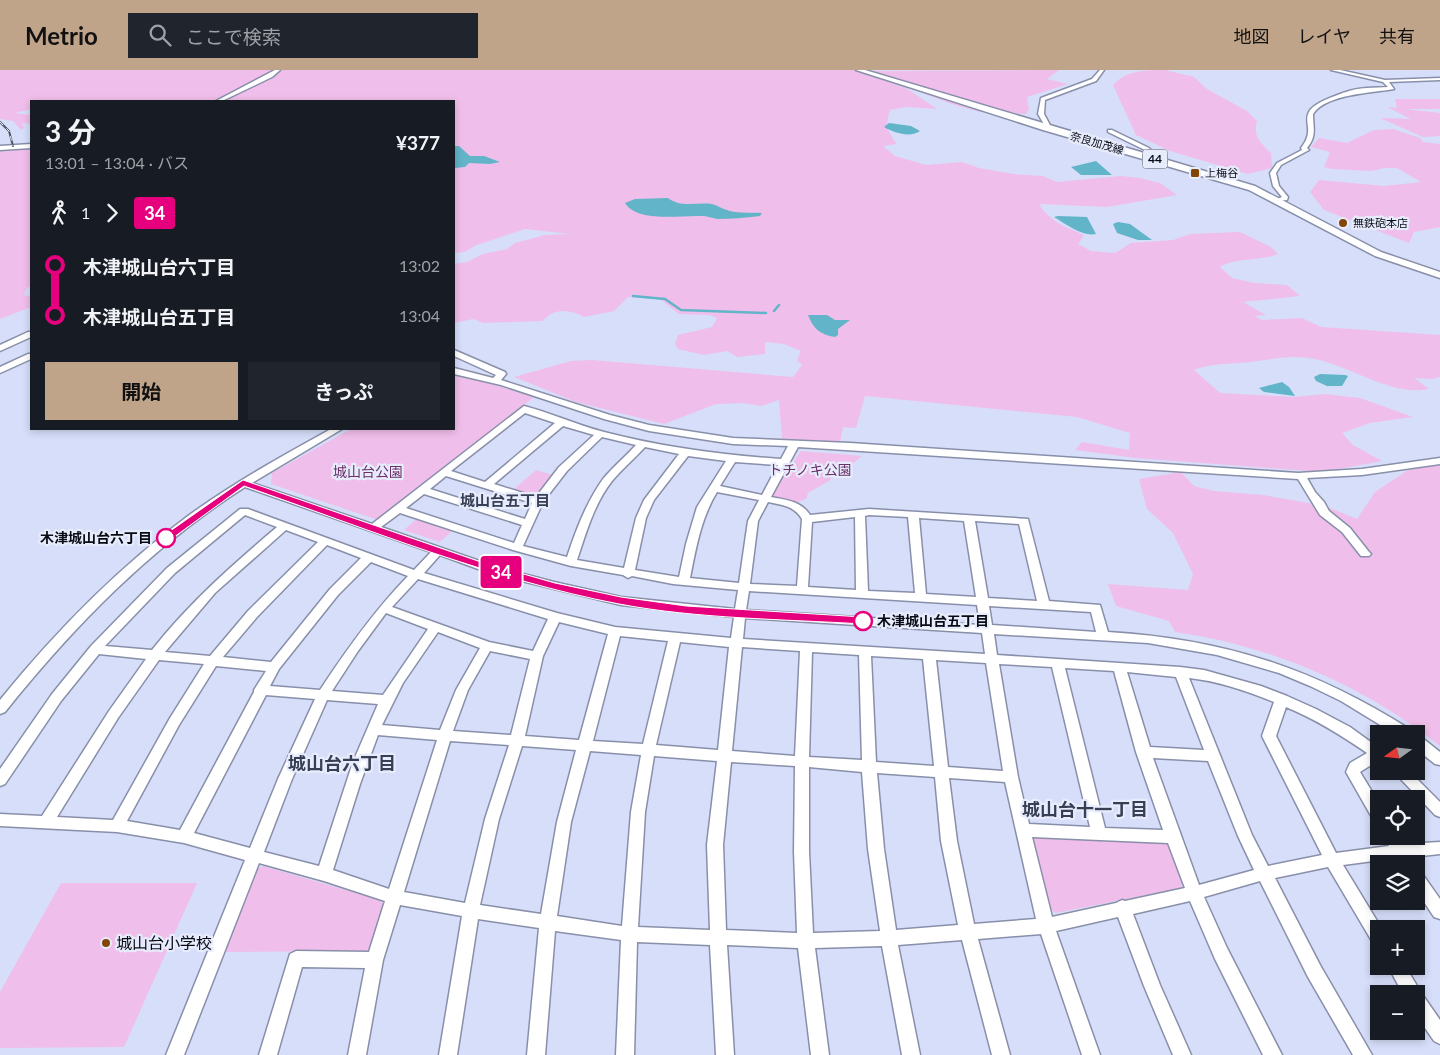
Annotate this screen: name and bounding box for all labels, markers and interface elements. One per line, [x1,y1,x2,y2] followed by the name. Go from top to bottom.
[128,13,478,58] search box
[25,21,98,50] text: Metrio
[146,21,174,49] icon: search
[186,25,281,48] text: ここで検索
[1234,25,1270,47] text: 地図
[1298,25,1351,47] text: レイヤ
[1379,25,1415,47] text: 共有
[45,114,96,148] text: 3 分
[1069,129,1125,156] street label: 奈良加茂線
[396,131,440,154] text: ¥377
[1142,150,1168,168] road number: 44
[45,153,189,172] text: 13:01 – 13:04 · バス
[1205,166,1238,179] place label: 上梅谷
[1189,167,1201,179] marker: 上梅谷
[45,199,73,227] icon: walk
[98,199,126,227] icon: forward
[144,202,165,224] text: 34
[81,203,90,222] text: 1
[1353,216,1408,229] place label: 無鉄砲本店
[1337,217,1349,229] marker: 無鉄砲本店
[83,255,235,278] text: 木津城山台六丁目
[399,256,440,275] text: 13:02
[83,305,235,328] text: 木津城山台五丁目
[399,306,440,325] text: 13:04
[45,362,238,420] button: 開始
[248,362,440,420] button: きっぷ
[768,461,852,478] park label: トチノキ公園
[333,463,403,480] park label: 城山台公園
[460,491,550,509] district label: 城山台五丁目
[156,528,176,548] marker: 木津城山台六丁目
[40,529,152,546] place label: 木津城山台六丁目
[478,556,524,588] line badge: 34
[491,561,511,583] text: 34
[853,611,873,631] marker: 木津城山台五丁目
[877,612,989,629] place label: 木津城山台五丁目
[1370,725,1425,780] north arrow
[1370,725,1425,1040] map controls
[288,752,396,774] district label: 城山台六丁目
[1370,790,1425,845] button: locate
[1022,798,1148,820] district label: 城山台十一丁目
[1370,855,1425,910] button: layers
[1370,920,1425,975] button: +
[116,933,212,952] place label: 城山台小学校
[100,937,112,949] marker: 城山台小学校
[1370,985,1425,1040] button: −

